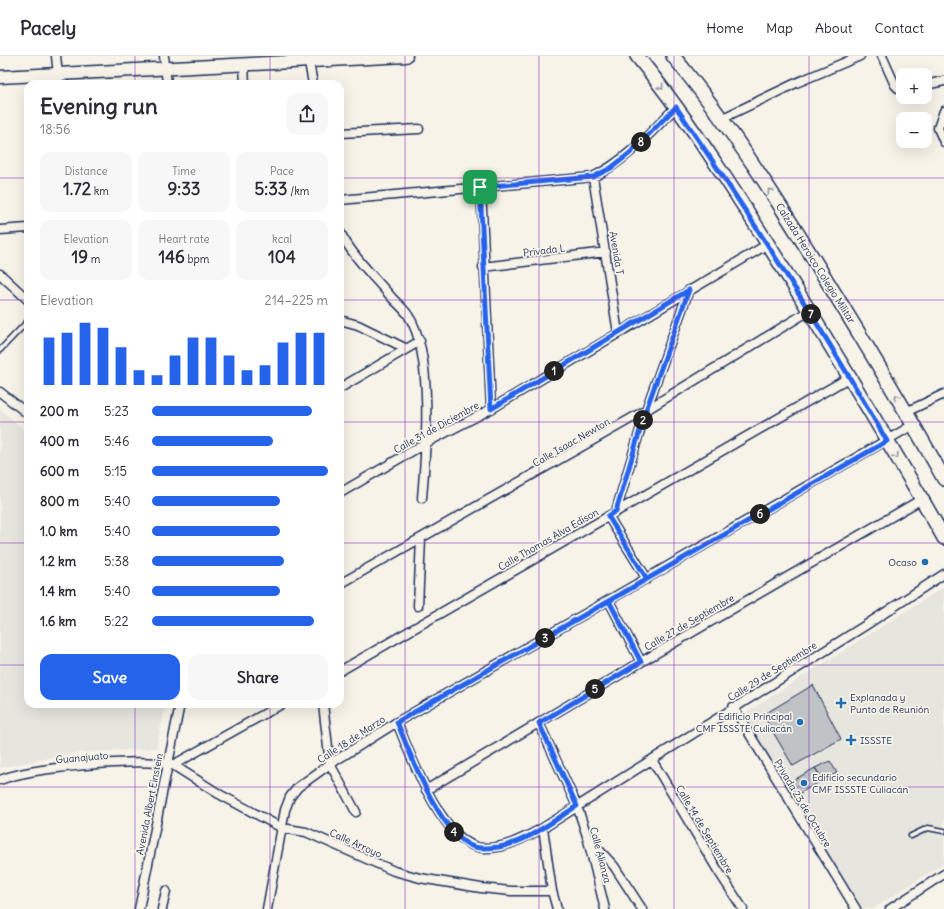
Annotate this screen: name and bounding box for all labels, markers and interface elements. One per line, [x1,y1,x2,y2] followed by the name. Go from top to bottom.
[20,16,76,40] text: Pacely
[706,19,744,37] text: Home
[766,19,793,37] text: Map
[815,19,853,37] text: About
[875,19,924,37] text: Contact
[896,68,932,148] map controls
[896,68,932,104] button: +
[656,83,664,90] one-way arrow
[40,92,158,120] text: Evening run
[286,93,328,135] button: share
[896,112,932,148] button: −
[40,121,71,138] text: 18:56
[631,132,651,152] pin: 8
[638,135,644,149] text: 8
[65,164,107,178] text: Distance
[172,164,196,178] text: Time
[270,164,294,178] text: Pace
[463,170,497,204] pin
[469,176,491,198] icon: arrive
[63,178,91,200] text: 1.72
[168,178,200,200] text: 9:33
[255,178,288,200] text: 5:33
[91,184,109,198] text: km
[288,184,309,198] text: /km
[768,188,775,195] one-way arrow
[773,201,858,326] street label: Calzada Heroico Colegio Militar
[607,230,626,276] street label: Avenida T
[63,232,109,246] text: Elevation
[158,232,210,246] text: Heart rate
[272,232,292,246] text: kcal
[522,241,566,260] street label: Privada L
[72,246,88,268] text: 19
[159,246,185,268] text: 146
[268,246,296,268] text: 104
[88,252,100,266] text: m
[185,252,210,266] text: bpm
[40,292,93,309] text: Elevation
[265,292,328,309] text: 214–225 m
[801,304,821,324] pin: 7
[808,307,814,321] text: 7
[544,361,564,381] pin: 1
[552,364,556,378] text: 1
[894,394,901,401] one-way arrow
[391,399,481,456] street label: Calle 31 de Diciembre
[40,403,79,420] text: 200 m
[104,403,129,420] text: 5:23
[633,410,653,430] pin: 2
[640,413,646,427] text: 2
[530,415,612,470] street label: Calle Isaac Newton
[40,433,79,450] text: 400 m
[104,433,129,450] text: 5:46
[892,452,899,459] one-way arrow
[40,463,79,480] text: 600 m
[104,463,127,480] text: 5:15
[40,493,79,510] text: 800 m
[104,493,130,510] text: 5:40
[750,504,770,524] pin: 6
[496,505,601,574] street label: Calle Thomas Alva Edison
[757,507,763,521] text: 6
[40,523,78,540] text: 1.0 km
[104,523,130,540] text: 5:40
[40,553,76,570] text: 1.2 km
[104,553,129,570] text: 5:38
[888,556,917,569] place label: Ocaso
[920,557,930,567] marker: Ocaso
[40,583,76,600] text: 1.4 km
[104,583,130,600] text: 5:40
[642,591,737,654] street label: Calle 27 de Septiembre
[40,613,76,630] text: 1.6 km
[104,613,129,630] text: 5:22
[535,628,555,648] pin: 3
[542,631,548,645] text: 3
[725,639,819,704] street label: Calle 29 de Septiembre
[40,654,180,700] button: Save
[188,654,328,700] button: Share
[585,679,605,699] pin: 5
[592,682,598,696] text: 5
[850,691,930,716] place label: Explanada y Punto de Reunión
[835,697,847,709] marker: Explanada y Punto de Reunión
[696,710,792,735] place label: Edificio Principal CMF ISSSTE Culiacán
[315,712,388,766] street label: Calle 18 de Marzo
[795,717,805,727] marker: Edificio Principal CMF ISSSTE Culiacán
[845,734,857,746] marker: ISSSTE
[860,734,892,747] place label: ISSSTE
[55,749,109,766] street label: Guanajuato
[133,752,166,856] street label: Avenida Albert Einstein
[771,757,834,850] street label: Privada 23 de Octubre
[812,771,908,796] place label: Edificio secundario CMF ISSSTE Culiacán
[799,778,809,788] marker: Edificio secundario CMF ISSSTE Culiacán
[673,783,736,876] street label: Calle 14 de Septiembre
[444,822,464,842] pin: 4
[451,825,457,839] text: 4
[328,826,384,861] street label: Calle Arroyo
[587,826,614,885] street label: Calle Alianza

